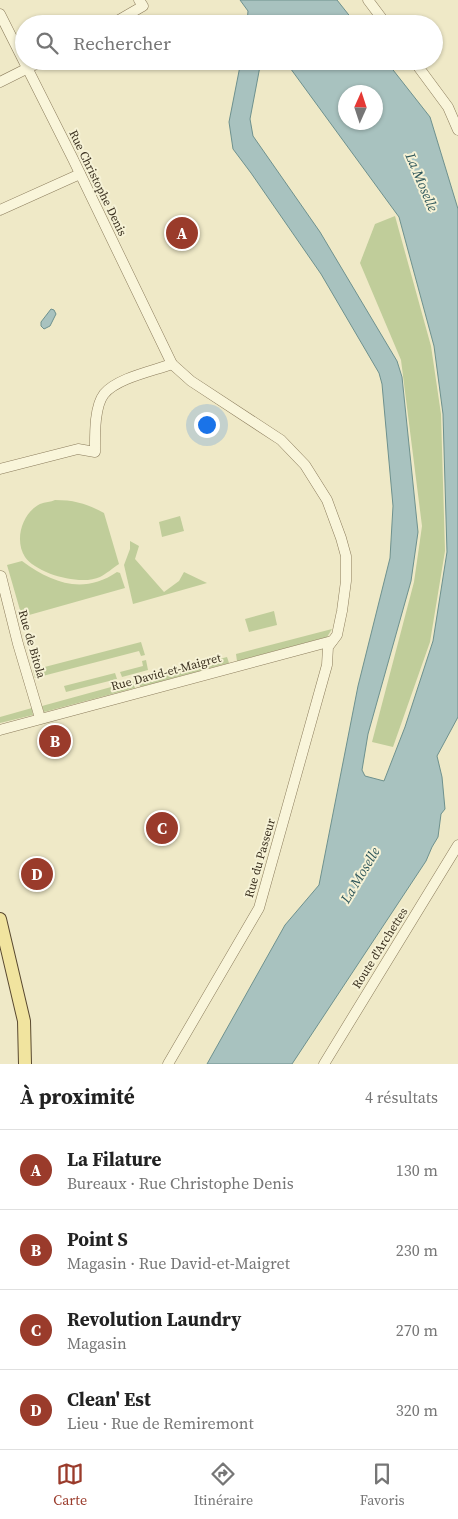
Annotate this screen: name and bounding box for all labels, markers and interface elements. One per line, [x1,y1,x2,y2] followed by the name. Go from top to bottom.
[15,15,443,70] search box
[33,29,61,57] icon: search
[73,30,171,56] text: Rechercher
[338,85,383,130] north arrow
[65,127,131,239] street label: Rue Christophe Denis
[400,149,443,215] water label: La Moselle
[166,214,198,252] pin: A
[194,412,220,438] your location
[15,608,50,681] street label: Rue de Bitola
[109,650,223,694] street label: Rue David-et-Maigret
[39,722,71,760] pin: B
[146,809,178,847] pin: C
[241,817,279,899] street label: Rue du Passeur
[335,843,385,908] water label: La Moselle
[21,855,53,893] pin: D
[349,904,411,992] street label: Route d'Archettes
[20,1082,135,1111] text: À proximité
[365,1086,438,1108] text: 4 résultats
[67,1146,161,1172] text: La Filature
[31,1159,41,1181] text: A
[396,1159,438,1181] text: 130 m
[67,1172,294,1194] text: Bureaux · Rue Christophe Denis
[67,1226,128,1252] text: Point S
[31,1239,41,1261] text: B
[396,1239,438,1261] text: 230 m
[67,1252,290,1274] text: Magasin · Rue David-et-Maigret
[67,1306,241,1332] text: Revolution Laundry
[31,1319,41,1341] text: C
[396,1319,438,1341] text: 270 m
[67,1332,127,1354] text: Magasin
[67,1386,151,1412] text: Clean' Est
[30,1399,42,1421] text: D
[396,1399,438,1421] text: 320 m
[67,1412,254,1434] text: Lieu · Rue de Remiremont
[53,1460,87,1510] tab: Carte
[194,1460,253,1510] tab: Itinéraire
[360,1460,405,1510] tab: Favoris

